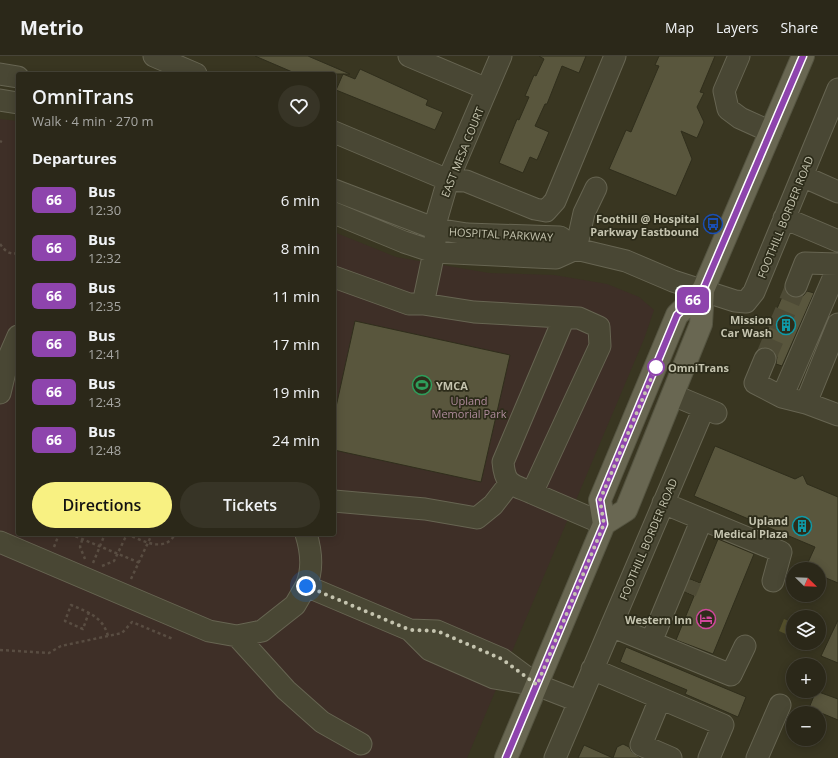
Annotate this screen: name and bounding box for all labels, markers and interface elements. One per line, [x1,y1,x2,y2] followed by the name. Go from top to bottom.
[20,15,84,41] text: Metrio
[665,18,694,37] text: Map
[716,18,758,37] text: Layers
[780,18,818,37] text: Share
[32,84,134,110] text: OmniTrans
[278,85,320,127] button: heart
[437,105,487,199] street label: EAST MESA COURT
[32,112,154,130] text: Walk · 4 min · 270 m
[32,148,117,168] text: Departures
[754,154,816,280] street label: FOOTHILL BORDER ROAD
[88,181,115,201] text: Bus
[46,190,62,209] text: 66
[281,190,320,210] text: 6 min
[88,201,121,219] text: 12:30
[590,211,699,239] place label: Foothill @ Hospital Parkway Eastbound
[702,213,724,235] bus stop icon: Foothill @ Hospital Parkway Eastbound
[448,224,554,244] street label: HOSPITAL PARKWAY
[88,229,115,249] text: Bus
[46,238,62,257] text: 66
[281,238,320,258] text: 8 min
[88,249,121,267] text: 12:32
[88,277,115,297] text: Bus
[46,286,62,305] text: 66
[272,286,320,306] text: 11 min
[675,287,711,313] line badge: 66
[685,290,701,309] text: 66
[88,297,121,315] text: 12:35
[721,312,772,340] place label: Mission Car Wash
[775,314,797,336] building icon: Mission Car Wash
[88,325,115,345] text: Bus
[46,334,62,353] text: 66
[272,334,320,354] text: 17 min
[88,345,121,363] text: 12:41
[647,358,665,376] marker: OmniTrans
[668,360,729,375] place label: OmniTrans
[88,373,115,393] text: Bus
[411,374,433,396] sports icon: YMCA
[436,378,468,393] place label: YMCA
[46,382,62,401] text: 66
[272,382,320,402] text: 19 min
[88,393,121,411] text: 12:43
[432,393,507,421] park label: Upland Memorial Park
[88,421,115,441] text: Bus
[46,430,62,449] text: 66
[272,430,320,450] text: 24 min
[88,441,121,459] text: 12:48
[616,476,680,602] street label: FOOTHILL BORDER ROAD
[32,482,172,528] button: Directions
[180,482,320,528] button: Tickets
[713,513,788,541] place label: Upland Medical Plaza
[791,515,813,537] building icon: Upland Medical Plaza
[786,562,826,602] north arrow
[786,562,826,746] map controls
[296,576,316,596] your location
[695,608,717,630] hotel icon: Western Inn
[786,610,826,650] button: layers
[625,612,692,627] place label: Western Inn
[786,658,826,698] button: +
[786,706,826,746] button: −

